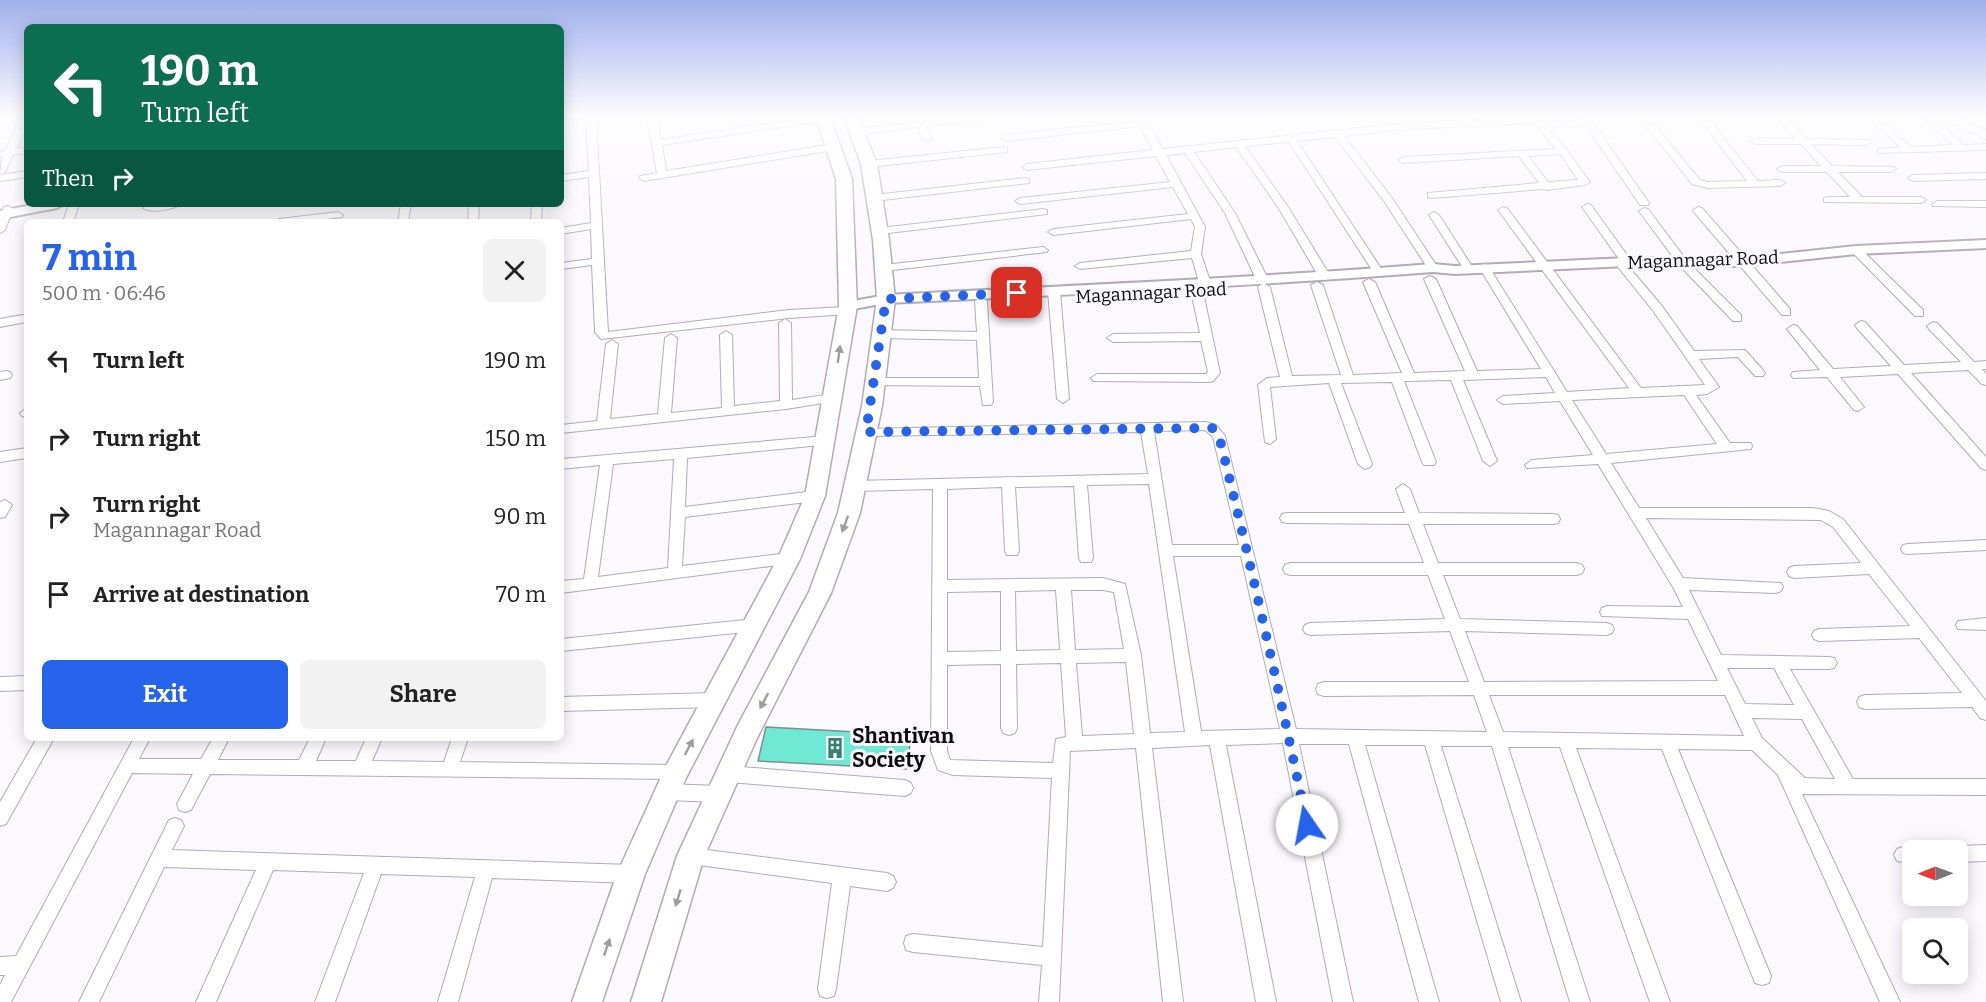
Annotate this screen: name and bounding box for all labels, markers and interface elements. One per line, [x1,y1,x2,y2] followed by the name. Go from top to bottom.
[141,46,258,96] text: 190 m
[42,48,120,126] icon: left
[141,97,249,129] text: Turn left
[106,162,139,195] icon: right
[42,165,94,192] text: Then
[42,236,137,280] text: 7 min
[483,239,546,302] button: close
[1627,246,1779,274] street label: Magannagar Road
[991,267,1042,318] pin
[1000,276,1033,309] icon: arrive
[1075,278,1228,308] street label: Magannagar Road
[42,281,166,305] text: 500 m · 06:46
[42,344,75,377] icon: left
[834,344,843,363] one-way arrow
[93,347,185,374] text: Turn left
[485,347,546,374] text: 190 m
[42,422,75,455] icon: right
[93,425,201,452] text: Turn right
[486,425,546,452] text: 150 m
[93,491,201,518] text: Turn right
[42,500,75,533] icon: right
[494,503,546,530] text: 90 m
[840,515,850,533] one-way arrow
[93,518,261,542] text: Magannagar Road
[42,578,75,611] icon: arrive
[93,581,309,608] text: Arrive at destination
[496,581,546,608] text: 70 m
[42,660,288,729] button: Exit
[300,660,546,729] button: Share
[759,692,769,709] one-way arrow
[852,723,955,773] place label: Shantivan Society
[823,736,847,760] building icon: Shantivan Society
[683,738,693,756] one-way arrow
[1275,793,1339,857] position arrow
[1902,840,1968,906] north arrow
[1902,840,1968,984] map controls
[672,889,682,907] one-way arrow
[1902,918,1968,984] button: search
[602,938,612,956] one-way arrow

